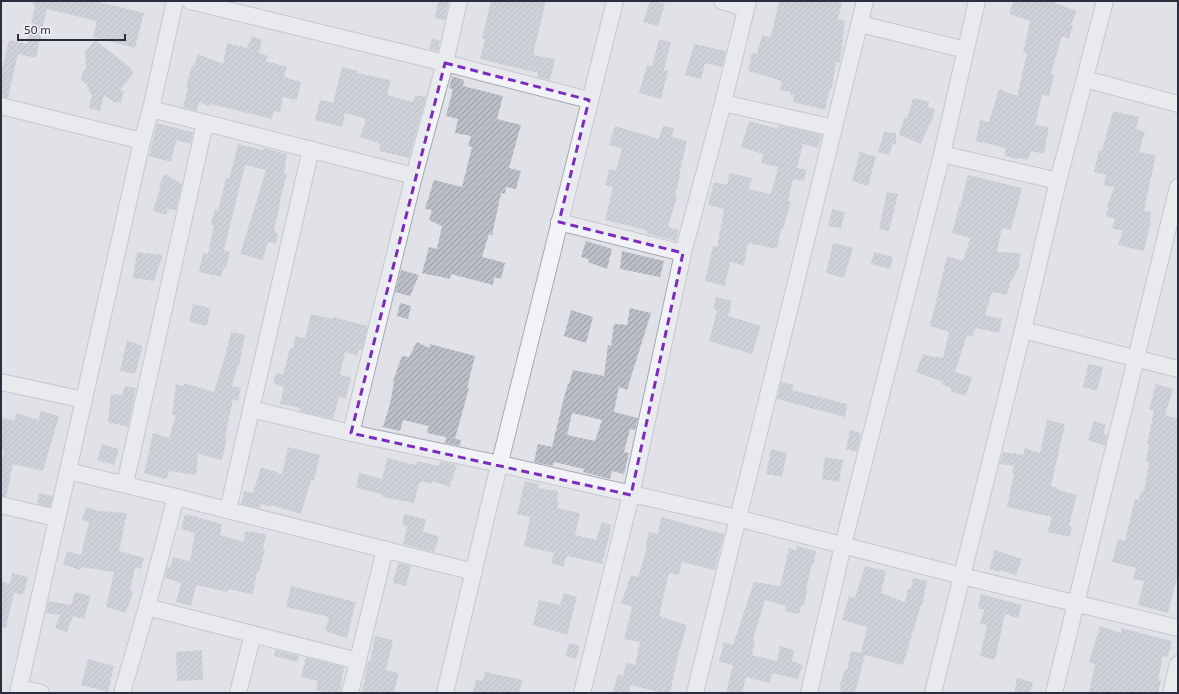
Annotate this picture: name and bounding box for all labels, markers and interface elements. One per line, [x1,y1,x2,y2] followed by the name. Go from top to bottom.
[18,16,125,42] scale bar
[24,22,51,36] text: 50 m

